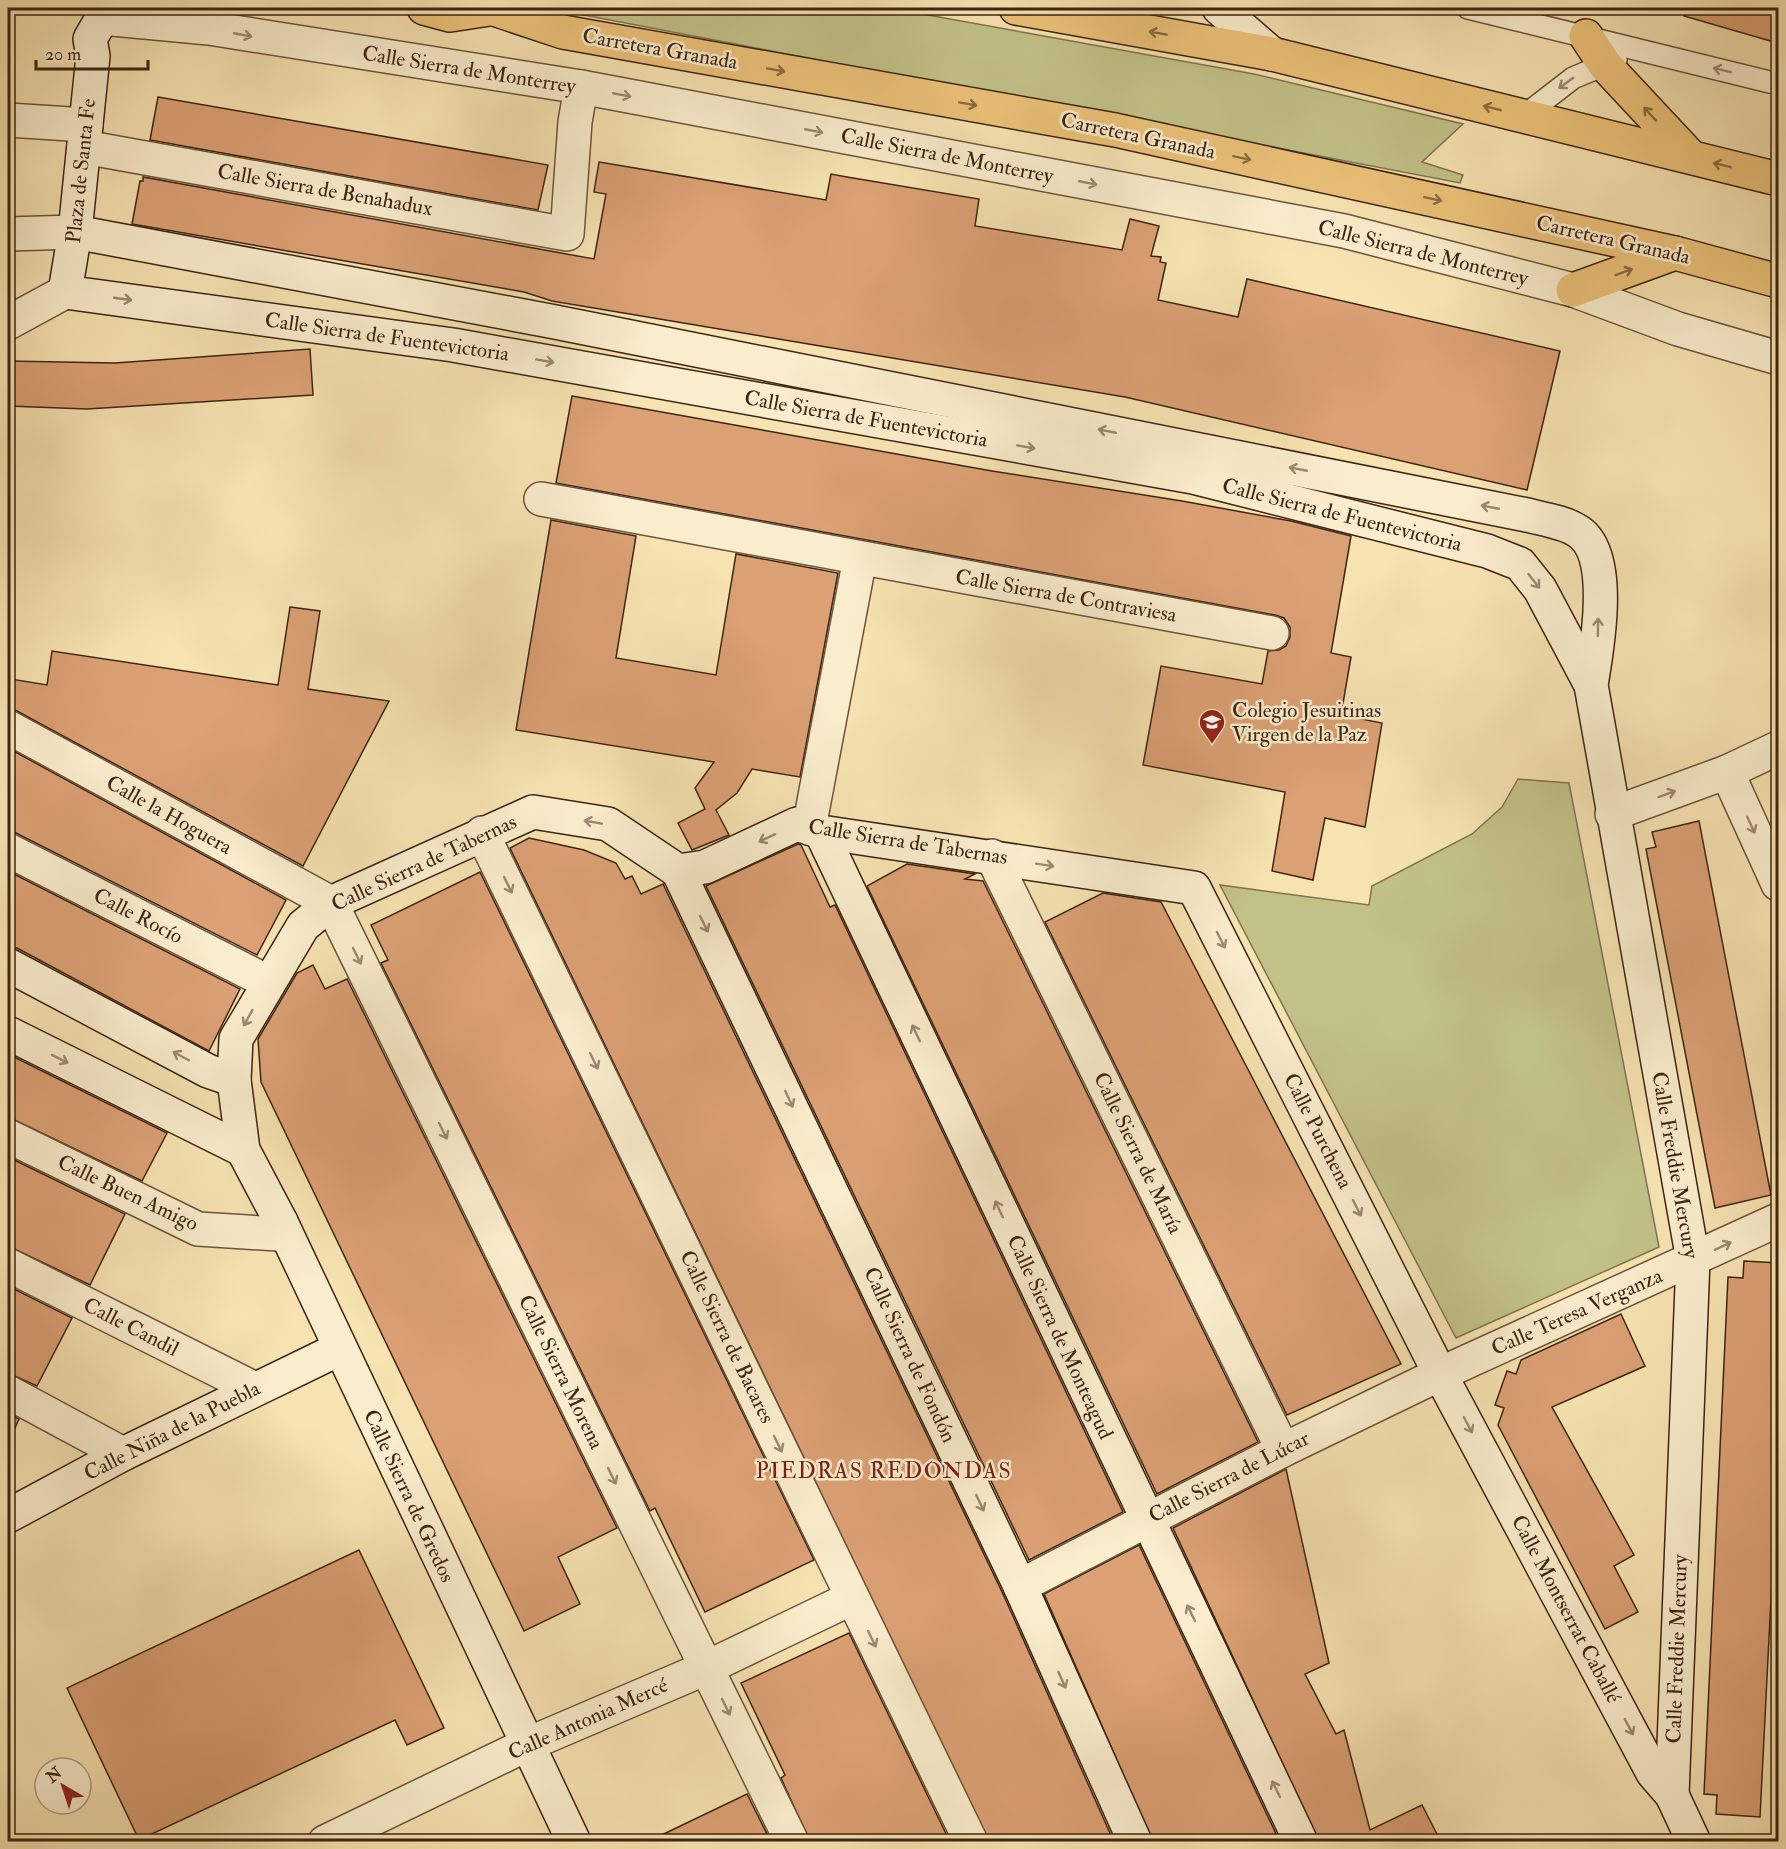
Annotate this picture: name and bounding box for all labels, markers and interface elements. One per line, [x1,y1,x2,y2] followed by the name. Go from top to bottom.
[580,22,740,76] street label: Carretera Granada
[1149,27,1168,38] one-way arrow
[233,30,252,41] one-way arrow
[36,33,148,71] scale bar
[360,40,578,100] street label: Calle Sierra de Monterrey
[45,43,81,66] text: 20 m
[1713,63,1732,75] one-way arrow
[766,64,786,75] one-way arrow
[1559,77,1575,89] one-way arrow
[612,90,632,101] one-way arrow
[60,97,102,245] street label: Plaza de Santa Fe
[958,98,978,109] one-way arrow
[1483,101,1502,113] one-way arrow
[1058,106,1218,166] street label: Carretera Granada
[1643,106,1657,121] one-way arrow
[838,122,1056,190] street label: Calle Sierra de Monterrey
[804,126,823,137] one-way arrow
[1232,152,1251,164] one-way arrow
[215,158,435,222] street label: Calle Sierra de Benahadux
[1713,158,1732,170] one-way arrow
[1078,178,1098,189] one-way arrow
[1423,194,1442,206] one-way arrow
[1533,209,1693,271] street label: Carretera Granada
[1315,214,1532,292] street label: Calle Sierra de Monterrey
[1614,265,1633,276] one-way arrow
[113,294,132,305] one-way arrow
[263,306,511,368] street label: Calle Sierra de Fuentevictoria
[534,356,554,367] one-way arrow
[742,384,990,454] street label: Calle Sierra de Fuentevictoria
[1098,425,1117,436] one-way arrow
[1015,442,1035,453] one-way arrow
[1289,463,1309,474] one-way arrow
[1219,472,1465,558] street label: Calle Sierra de Fuentevictoria
[1480,501,1500,512] one-way arrow
[953,563,1179,629] street label: Calle Sierra de Contraviesa
[1528,573,1541,589] one-way arrow
[1593,618,1604,638] one-way arrow
[1232,697,1381,748] place label: Colegio Jesuitinas Virgen de la Paz
[1197,707,1227,745] school or university icon: Colegio Jesuitinas Virgen de la Paz
[101,769,237,861] street label: Calle la Hoguera
[1657,787,1676,798] one-way arrow
[327,808,521,918] street label: Calle Sierra de Tabernas
[806,813,1010,871] street label: Calle Sierra de Tabernas
[1746,815,1758,833] one-way arrow
[584,816,603,827] one-way arrow
[758,833,776,844] one-way arrow
[1035,859,1054,870] one-way arrow
[503,876,515,894] one-way arrow
[89,882,187,950] street label: Calle Rocío
[698,914,710,932] one-way arrow
[1216,931,1227,949] one-way arrow
[351,947,363,964] one-way arrow
[241,1009,253,1026] one-way arrow
[910,1024,921,1042] one-way arrow
[172,1050,190,1061] one-way arrow
[588,1051,600,1069] one-way arrow
[50,1054,68,1066] one-way arrow
[1087,1068,1189,1239] street label: Calle Sierra de María
[1277,1069,1359,1194] street label: Calle Purchena
[1645,1069,1705,1261] street label: Calle Freddie Mercury
[783,1090,795,1108] one-way arrow
[437,1122,449,1139] one-way arrow
[53,1149,203,1237] street label: Calle Buen Amigo
[1351,1199,1363,1217] one-way arrow
[993,1201,1005,1219] one-way arrow
[1001,1230,1120,1444] street label: Calle Sierra de Monteagud
[1714,1239,1732,1251] one-way arrow
[673,1246,781,1428] street label: Calle Sierra de Bacares
[1487,1262,1667,1362] street label: Calle Teresa Verganza
[857,1263,963,1447] street label: Calle Sierra de Fondón
[512,1290,610,1454] street label: Calle Sierra Morena
[79,1291,184,1363] street label: Calle Candil
[79,1375,265,1487] street label: Calle Niña de la Puebla
[357,1405,461,1587] street label: Calle Sierra de Gredos
[1463,1416,1474,1434] one-way arrow
[1144,1425,1314,1529] street label: Calle Sierra de Lúcar
[773,1435,785,1453] one-way arrow
[756,1457,1012,1485] district label: PIEDRAS REDONDAS
[607,1466,619,1484] one-way arrow
[975,1493,987,1511] one-way arrow
[1505,1510,1627,1708] street label: Calle Montserrat Caballé
[1660,1553,1694,1744] street label: Calle Freddie Mercury
[1185,1605,1197,1623] one-way arrow
[867,1630,879,1648] one-way arrow
[1057,1670,1068,1689] one-way arrow
[504,1672,672,1766] street label: Calle Antonia Mercé
[720,1698,732,1716] one-way arrow
[1624,1718,1635,1736] one-way arrow
[33,1756,93,1816] north arrow
[42,1762,67,1788] text: N
[1269,1780,1281,1798] one-way arrow

